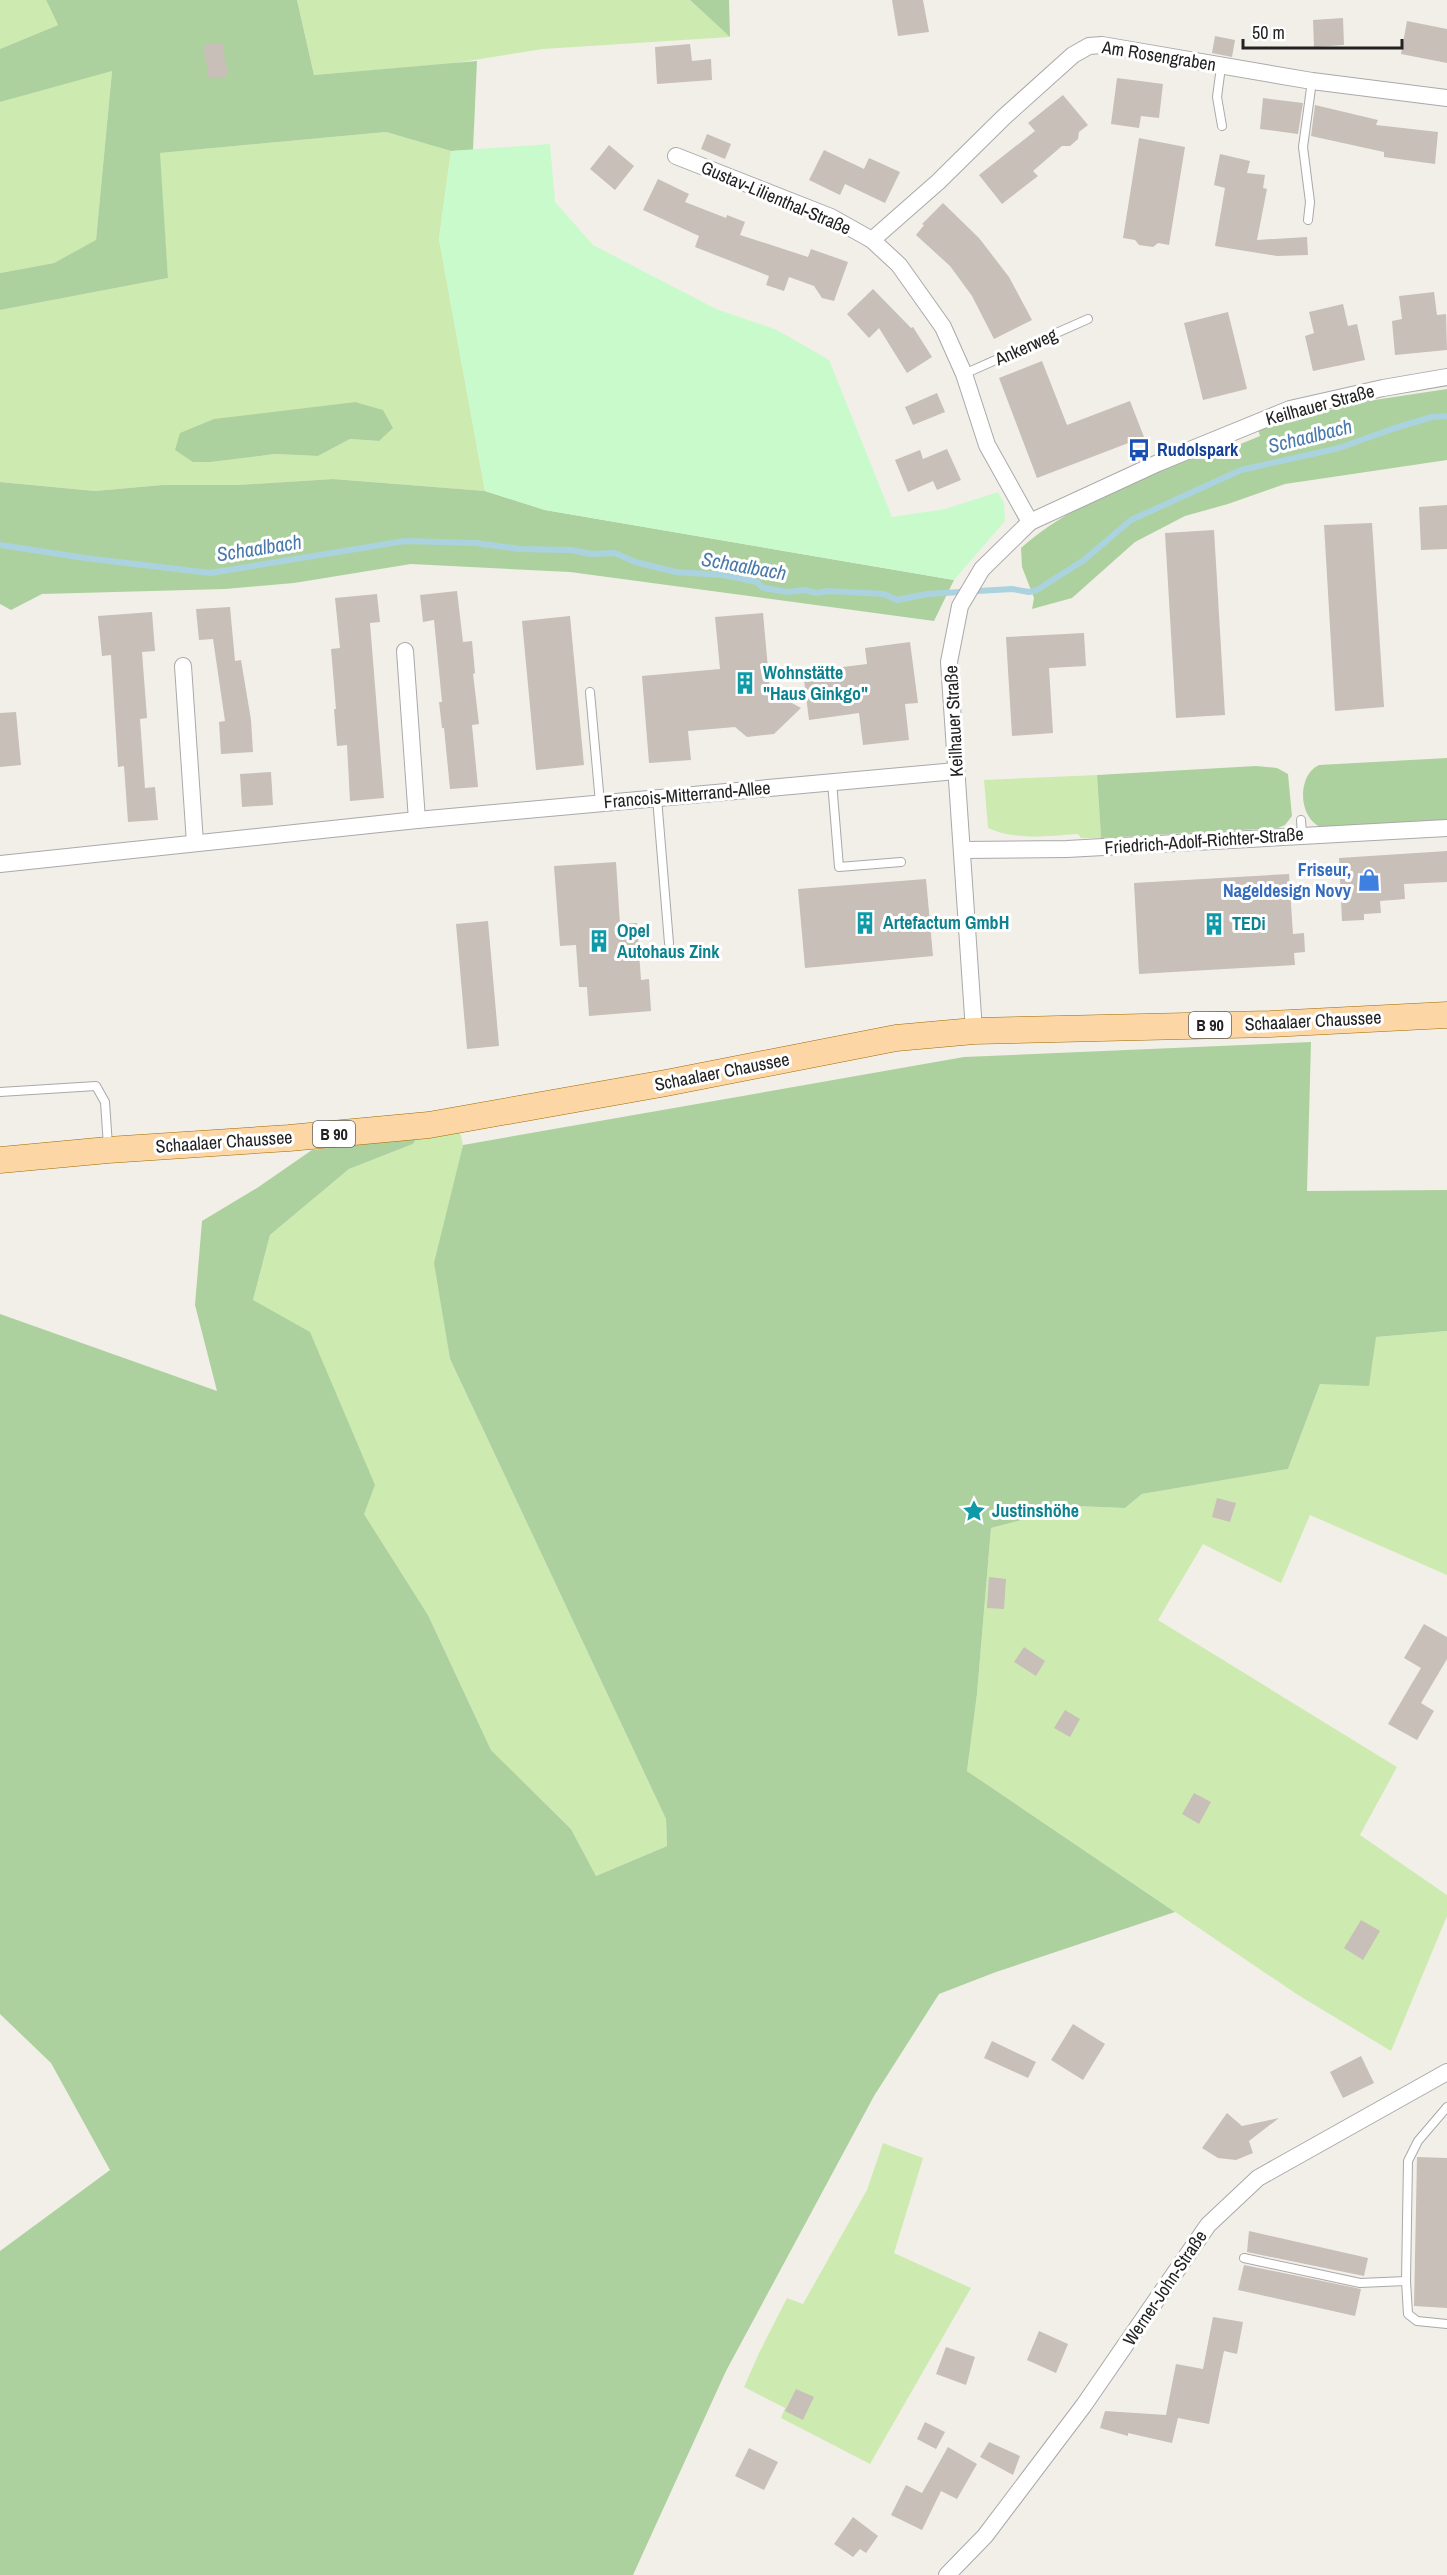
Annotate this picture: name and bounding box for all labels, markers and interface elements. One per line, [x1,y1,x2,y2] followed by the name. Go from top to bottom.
[1243,12,1402,50] scale bar
[1252,20,1285,45] text: 50 m
[1099,34,1218,77] street label: Am Rosengraben
[697,155,855,240] street label: Gustav-Lilienthal-Straße
[990,321,1062,372] street label: Ankerweg
[1263,378,1377,431] street label: Keilhauer Straße
[1265,412,1355,459] water label: Schaalbach
[1126,437,1152,463] bus stop icon: Rudolspark
[1157,437,1239,462] place label: Rudolspark
[214,527,303,568] water label: Schaalbach
[700,545,789,586] water label: Schaalbach
[763,660,868,706] place label: Wohnstätte "Haus Ginkgo"
[938,665,969,777] street label: Keilhauer Straße
[732,670,758,696] building icon: Wohnstätte "Haus Ginkgo"
[603,775,771,814] street label: Francois-Mitterrand-Allee
[1104,821,1304,860] street label: Friedrich-Adolf-Richter-Straße
[1223,857,1352,903] place label: Friseur, Nageldesign Novy
[1356,867,1382,893] shop icon: Friseur, Nageldesign Novy
[852,910,878,936] building icon: Artefactum GmbH
[883,910,1009,935] place label: Artefactum GmbH
[1201,911,1227,937] building icon: TEDi
[1232,911,1266,936] place label: TEDi
[617,918,720,964] place label: Opel Autohaus Zink
[586,928,612,954] building icon: Opel Autohaus Zink
[1244,1004,1382,1037] street label: Schaalaer Chaussee
[1189,1012,1231,1038] road number: B 90
[652,1046,792,1097] street label: Schaalaer Chaussee
[313,1121,355,1147] road number: B 90
[155,1124,293,1159] street label: Schaalaer Chaussee
[961,1498,987,1524] place icon: Justinshöhe
[992,1498,1079,1523] place label: Justinshöhe
[1117,2225,1212,2350] street label: Werner-John-Straße

